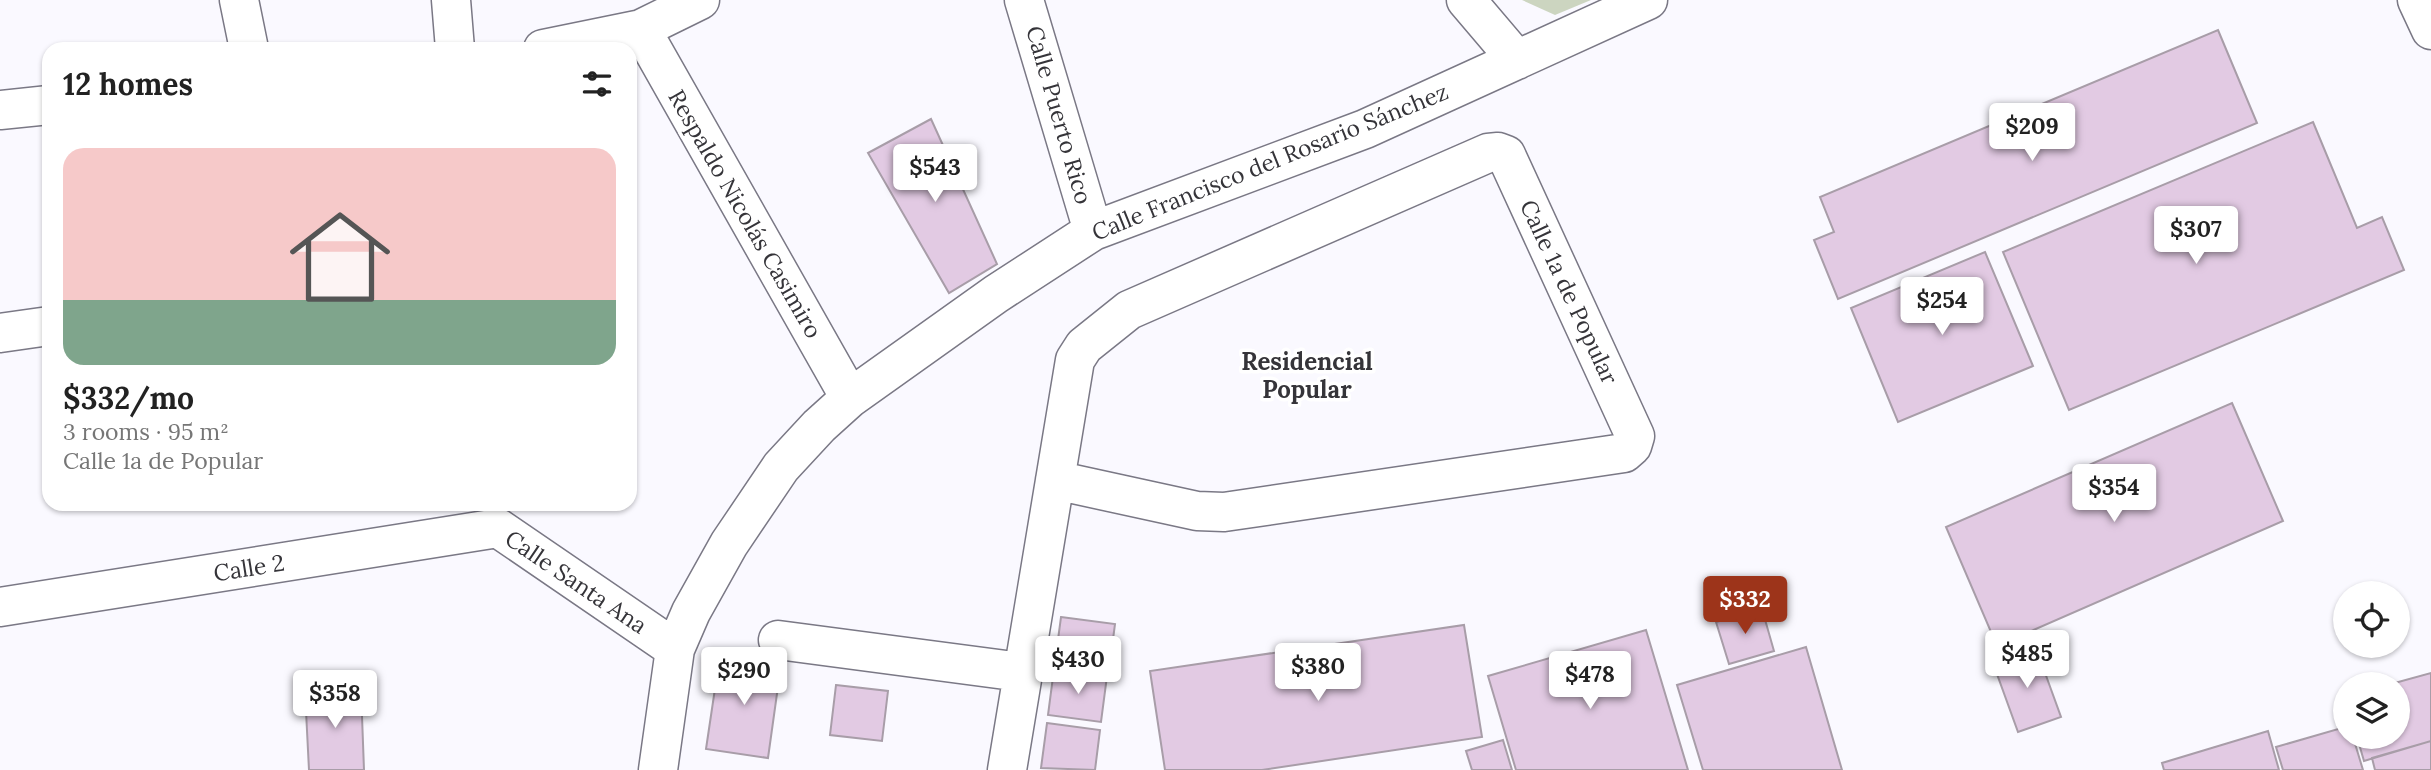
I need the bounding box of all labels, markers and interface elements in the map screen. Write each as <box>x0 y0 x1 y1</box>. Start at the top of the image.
street label: Calle Puerto Rico <box>1020 22 1099 207</box>
text: 12 homes <box>63 65 193 103</box>
icon: filters <box>578 65 616 103</box>
street label: Calle Francisco del Rosario Sánchez <box>1087 77 1452 246</box>
street label: Respaldo Nicolás Casimiro <box>662 84 829 343</box>
pin: $209 <box>1991 104 2073 163</box>
text: $209 <box>2005 111 2059 140</box>
pin: $543 <box>894 144 976 204</box>
text: $543 <box>909 152 961 181</box>
icon: home <box>277 194 403 320</box>
street label: Calle 1a de Popular <box>1514 195 1625 389</box>
pin: $307 <box>2155 206 2237 266</box>
text: $307 <box>2170 214 2222 243</box>
pin: $254 <box>1901 278 1983 337</box>
text: $254 <box>1916 285 1968 314</box>
district label: Residencial Popular <box>1241 346 1373 405</box>
text: $332/mo <box>63 379 194 417</box>
text: 3 rooms · 95 m² <box>63 417 229 446</box>
text: Calle 1a de Popular <box>63 446 263 475</box>
pin: $354 <box>2073 464 2155 524</box>
text: $354 <box>2088 472 2140 501</box>
street label: Calle Santa Ana <box>500 524 653 640</box>
street label: Calle 2 <box>211 548 286 587</box>
pin: $332 <box>1704 576 1786 636</box>
map controls <box>2333 581 2410 749</box>
button: locate <box>2333 581 2410 658</box>
text: $332 <box>1719 584 1771 613</box>
pin: $485 <box>1986 630 2068 690</box>
pin: $430 <box>1037 636 1119 696</box>
text: $485 <box>2001 638 2053 667</box>
text: $430 <box>1051 644 1105 673</box>
pin: $380 <box>1277 644 1359 703</box>
pin: $290 <box>703 648 785 707</box>
text: $380 <box>1291 651 1345 680</box>
pin: $478 <box>1549 652 1631 711</box>
text: $290 <box>717 655 771 684</box>
text: $478 <box>1565 659 1615 688</box>
pin: $358 <box>294 670 376 730</box>
button: layers <box>2333 672 2410 749</box>
text: $358 <box>309 678 361 707</box>

